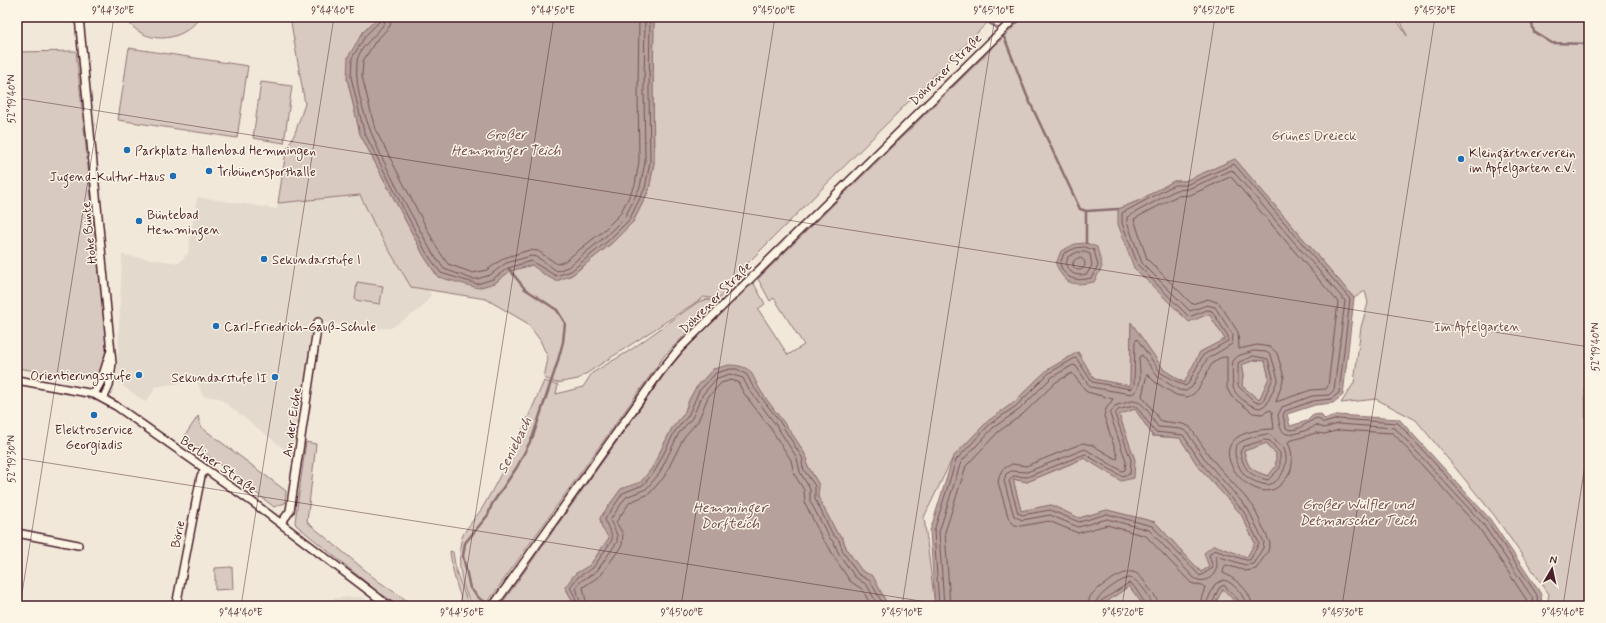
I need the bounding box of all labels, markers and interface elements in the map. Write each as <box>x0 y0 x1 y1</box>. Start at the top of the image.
text: 9°44'30"E <box>92 4 134 18</box>
text: 9°44'40"E <box>311 4 355 18</box>
text: 9°44'50"E <box>531 4 575 18</box>
text: 9°45'00"E <box>753 4 795 18</box>
text: 9°45'10"E <box>973 4 1015 18</box>
text: 9°45'20"E <box>1193 4 1235 18</box>
text: 9°45'30"E <box>1414 4 1456 18</box>
street label: Döhrener Straße <box>906 30 986 110</box>
text: 52°19'40"N <box>5 74 19 124</box>
water label: Großer Hemminger Teich <box>451 126 561 162</box>
park label: Grünes Dreieck <box>1271 128 1357 145</box>
place label: Parkplatz Hallenbad Hemmingen <box>135 143 316 161</box>
marker: Parkplatz Hallenbad Hemmingen <box>122 145 132 155</box>
place label: Kleingärtnerverein im Apfelgarten e.V. <box>1469 145 1576 178</box>
marker: Kleingärtnerverein im Apfelgarten e.V. <box>1456 154 1466 164</box>
place label: Tribünensporthalle <box>217 164 316 181</box>
marker: Tribünensporthalle <box>204 166 214 176</box>
place label: Jugend-Kultur-Haus <box>50 169 165 188</box>
marker: Jugend-Kultur-Haus <box>168 171 178 181</box>
street label: Hohe Bünte <box>78 201 101 265</box>
place label: Büntebad Hemmingen <box>147 207 220 241</box>
marker: Büntebad Hemmingen <box>134 216 144 226</box>
place label: Sekundarstufe I <box>272 252 361 269</box>
marker: Sekundarstufe I <box>259 254 269 264</box>
street label: Döhrener Straße <box>676 258 756 338</box>
place label: Carl-Friedrich-Gauß-Schule <box>224 319 376 336</box>
park label: Im Apfelgarten <box>1434 319 1520 337</box>
marker: Carl-Friedrich-Gauß-Schule <box>211 321 221 331</box>
text: 52°19'40"N <box>1589 322 1603 372</box>
place label: Orientierungsstufe <box>30 368 131 386</box>
marker: Orientierungsstufe <box>134 370 144 380</box>
place label: Sekundarstufe II <box>171 370 267 387</box>
marker: Sekundarstufe II <box>270 372 280 382</box>
street label: An der Eiche <box>279 386 306 458</box>
marker: Elektroservice Georgiadis <box>89 410 99 420</box>
water label: Seniebach <box>493 414 536 477</box>
place label: Elektroservice Georgiadis <box>55 422 133 455</box>
street label: Berliner Straße <box>176 432 260 498</box>
text: 52°19'30"N <box>5 435 19 483</box>
water label: Großer Wülfler und Detmarscher Teich <box>1299 496 1417 530</box>
water label: Hemminger Dorfteich <box>693 499 769 533</box>
street label: Börie <box>167 519 189 549</box>
north arrow <box>1532 549 1572 589</box>
text: N <box>1549 553 1558 568</box>
text: 9°44'40"E <box>219 606 263 620</box>
text: 9°44'50"E <box>440 606 484 620</box>
text: 9°45'00"E <box>661 606 703 620</box>
text: 9°45'10"E <box>881 606 923 620</box>
text: 9°45'20"E <box>1102 606 1144 620</box>
text: 9°45'30"E <box>1322 606 1364 620</box>
text: 9°45'40"E <box>1542 606 1584 620</box>

